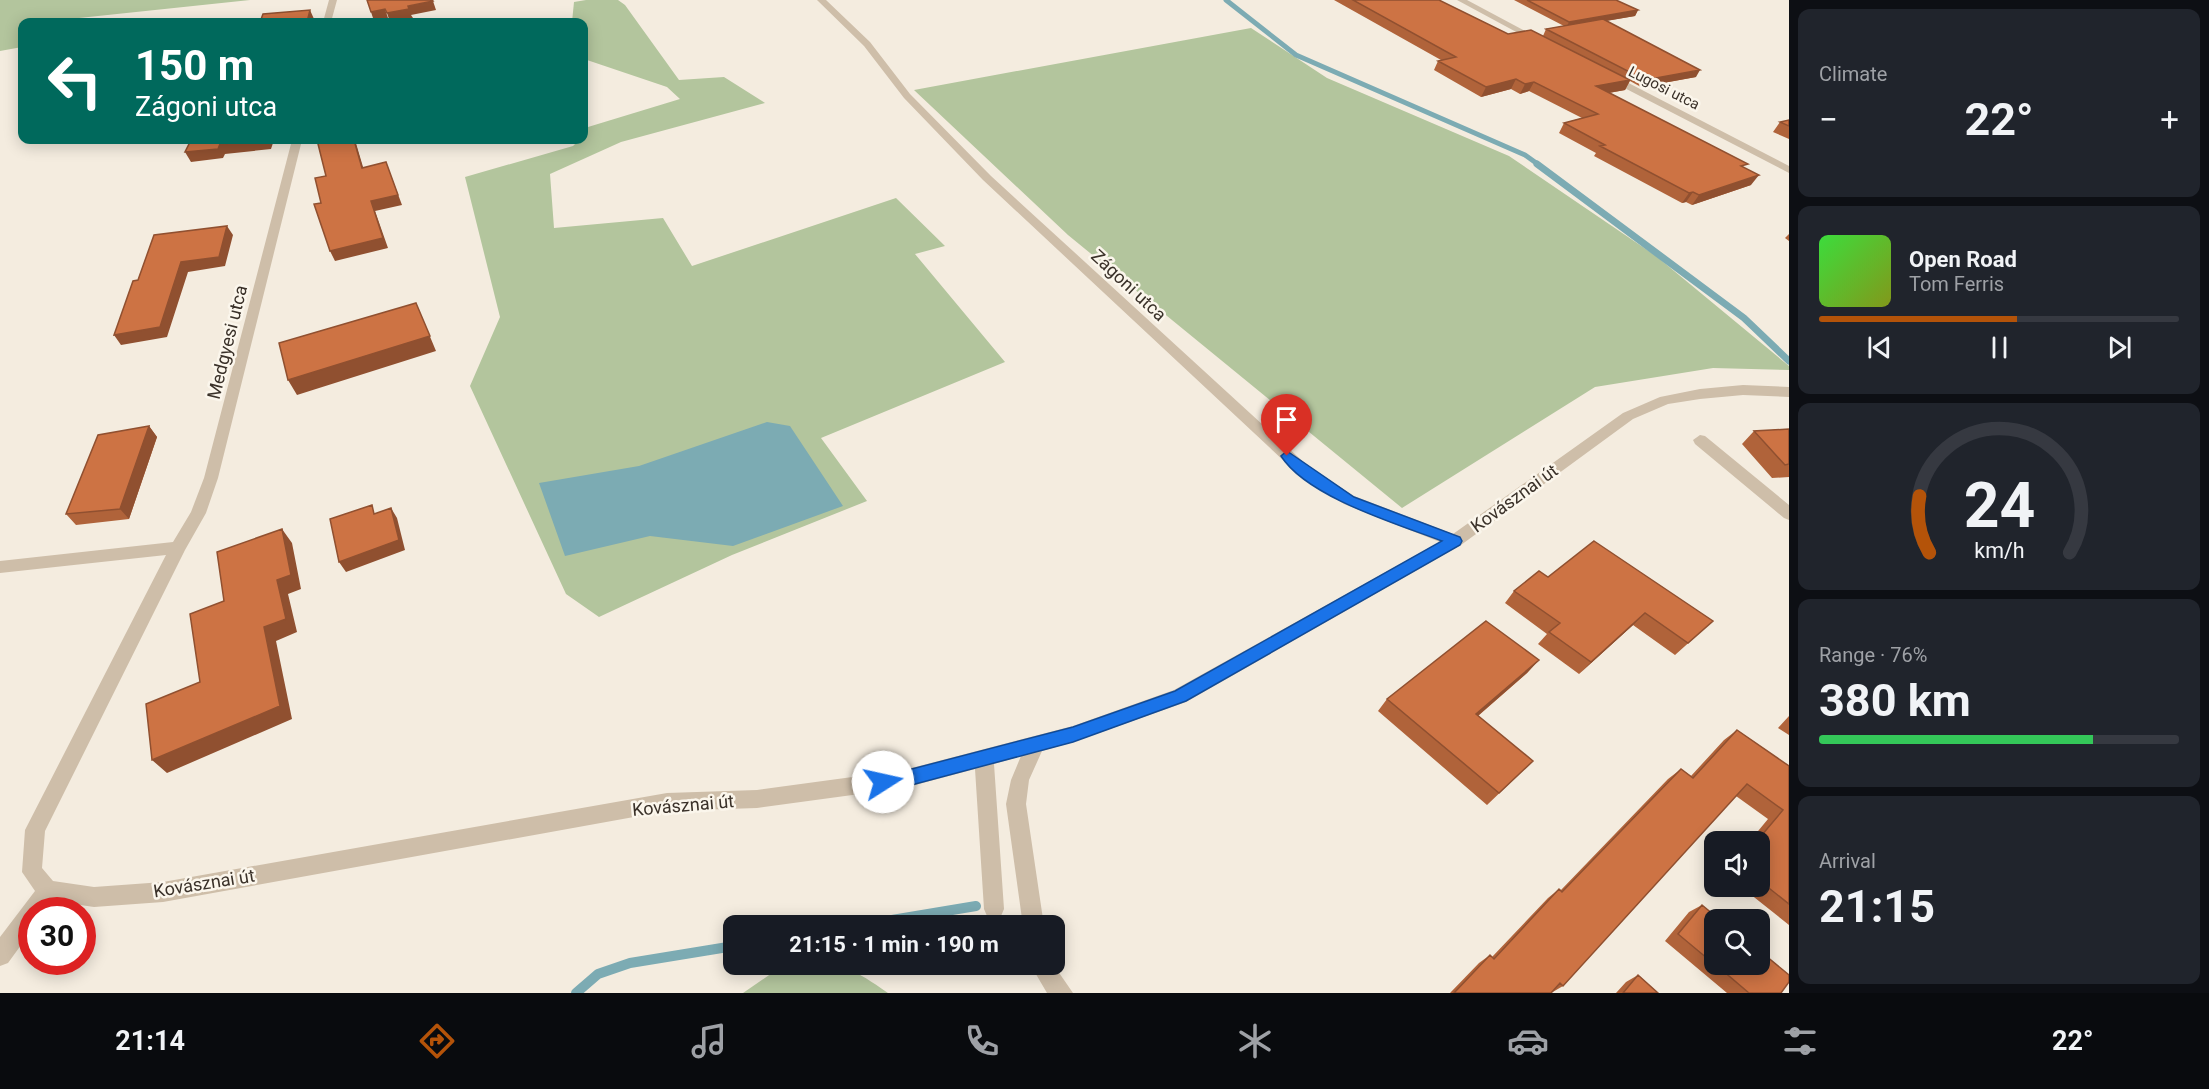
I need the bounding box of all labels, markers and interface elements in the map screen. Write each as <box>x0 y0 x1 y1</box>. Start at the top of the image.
text: 150 m <box>135 41 254 90</box>
icon: left <box>36 42 114 120</box>
street label: Lugosi utca <box>1625 62 1703 114</box>
text: Climate <box>1819 62 1887 86</box>
text: Zágoni utca <box>135 91 277 123</box>
text: 22° <box>1964 93 2034 146</box>
text: − <box>1819 100 1838 139</box>
text: + <box>2160 100 2179 139</box>
street label: Zágoni utca <box>1087 245 1171 325</box>
text: Open Road <box>1909 247 2017 272</box>
text: Tom Ferris <box>1909 272 2004 296</box>
street label: Medgyesi utca <box>203 283 251 401</box>
icon: previous <box>1863 331 1896 364</box>
icon: pause <box>1983 331 2016 364</box>
icon: next <box>2103 331 2136 364</box>
pin <box>1261 394 1312 456</box>
icon: arrive <box>1270 403 1303 436</box>
street label: Kovásznai út <box>1466 459 1562 537</box>
text: 24 <box>1963 470 2035 543</box>
text: km/h <box>1974 539 2024 564</box>
text: Range · 76% <box>1819 643 1927 667</box>
text: 380 km <box>1819 674 1971 727</box>
position arrow <box>851 750 915 814</box>
street label: Kovásznai út <box>631 790 735 820</box>
map controls <box>1704 831 1770 975</box>
button: sound <box>1704 831 1770 897</box>
text: Arrival <box>1819 849 1876 873</box>
street label: Kovásznai út <box>152 865 256 901</box>
text: 21:15 <box>1819 880 1935 933</box>
speed limit sign: 30 <box>18 897 96 975</box>
button: search <box>1704 909 1770 975</box>
text: 21:15 · 1 min · 190 m <box>789 932 999 957</box>
icon: directions <box>416 1020 458 1062</box>
icon: music <box>688 1020 730 1062</box>
icon: phone <box>961 1020 1003 1062</box>
icon: climate <box>1234 1020 1276 1062</box>
icon: car <box>1507 1020 1549 1062</box>
icon: filters <box>1779 1020 1821 1062</box>
text: 21:14 <box>115 1025 185 1057</box>
text: 22° <box>2052 1025 2094 1057</box>

